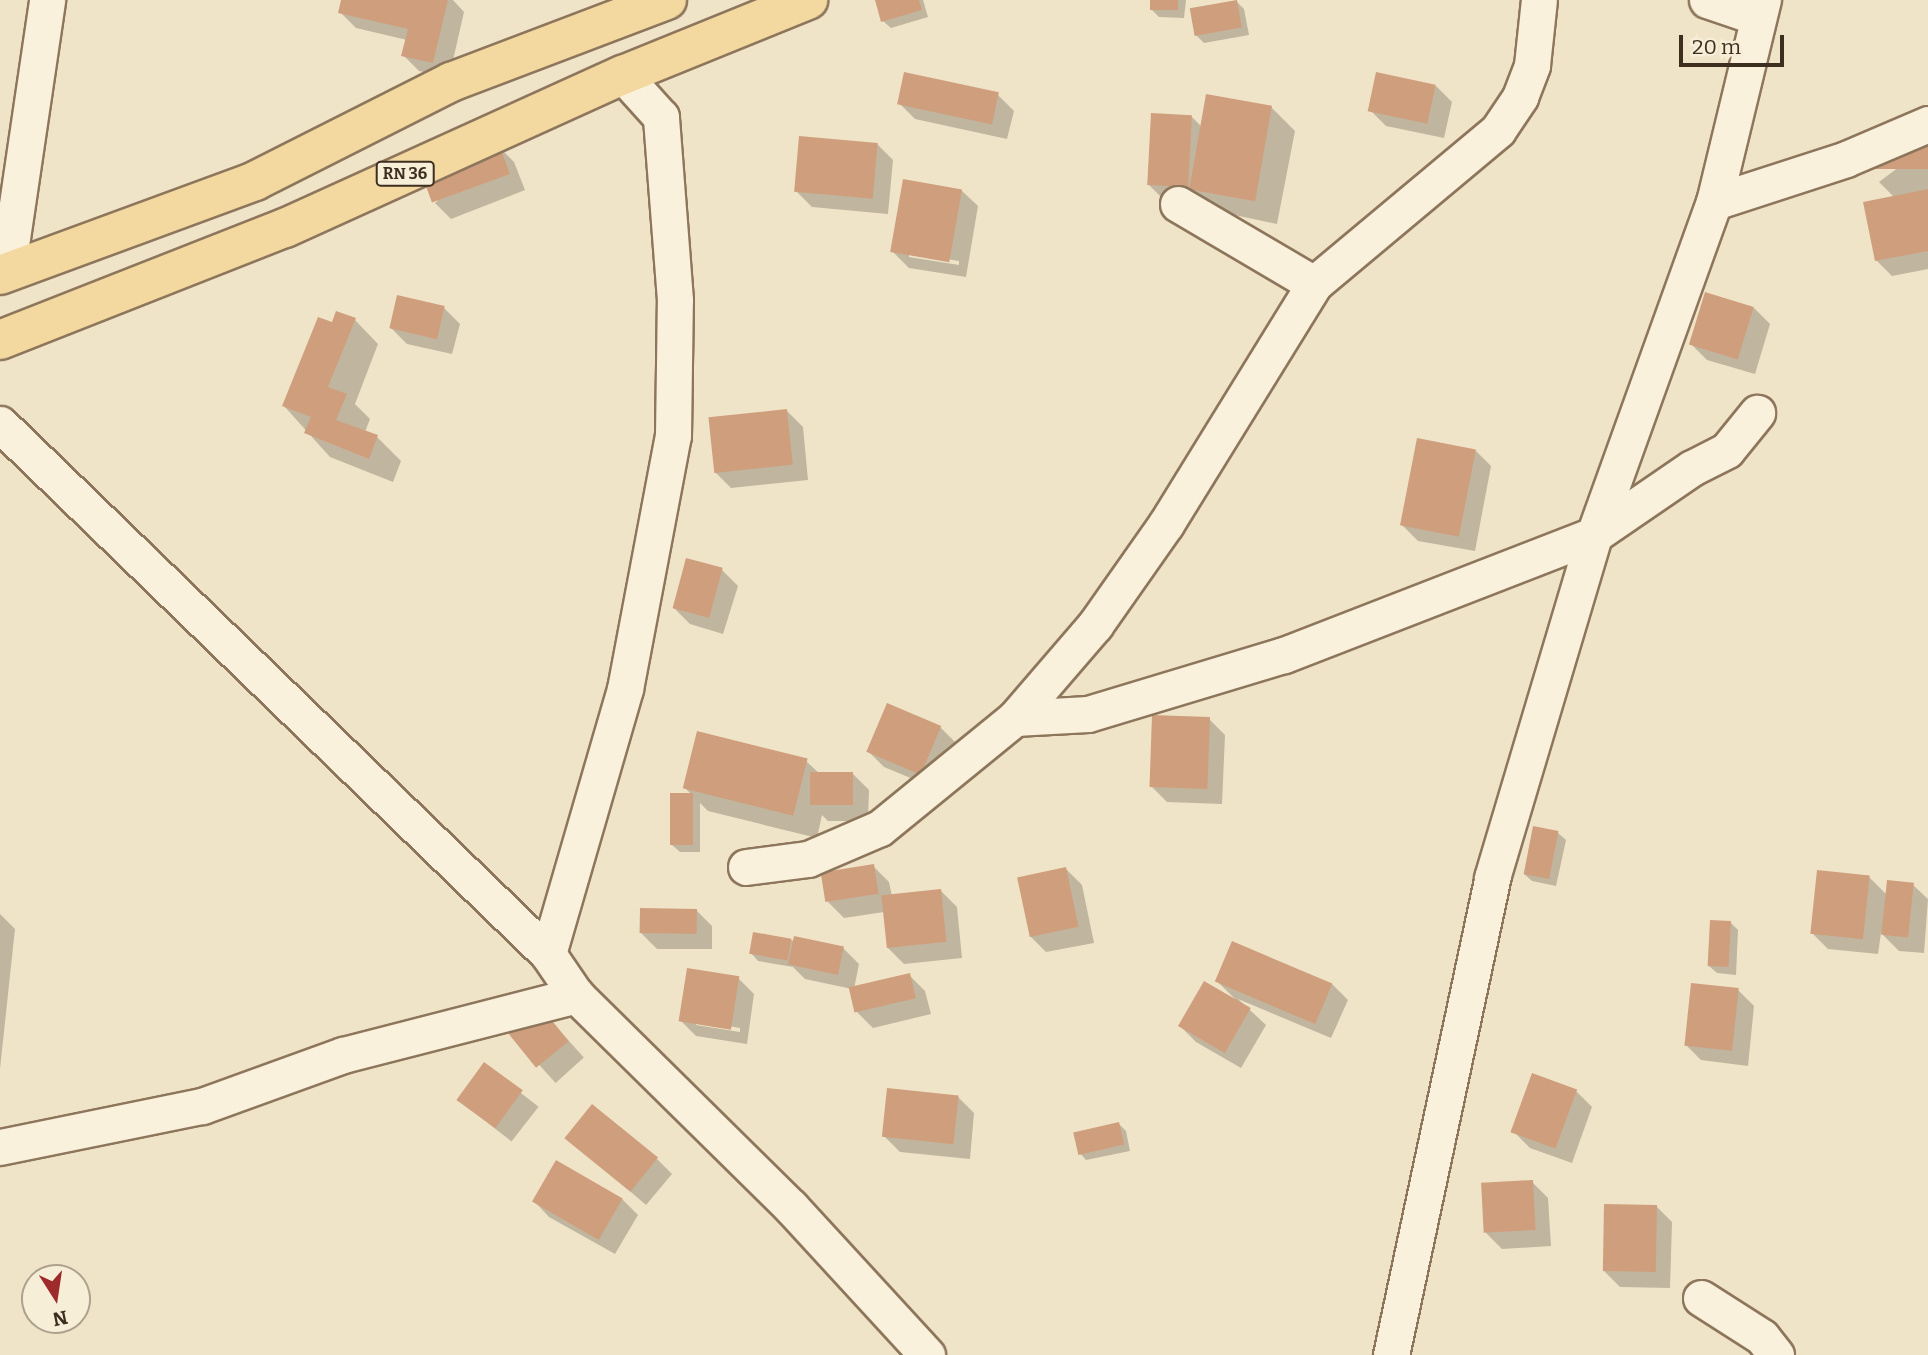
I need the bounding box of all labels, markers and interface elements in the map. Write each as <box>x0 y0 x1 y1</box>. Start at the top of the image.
scale bar <box>1683 21 1788 65</box>
text: 20 m <box>1692 34 1741 60</box>
road number: RN 36 <box>375 162 435 186</box>
north arrow <box>21 1264 91 1334</box>
text: N <box>50 1305 70 1331</box>

